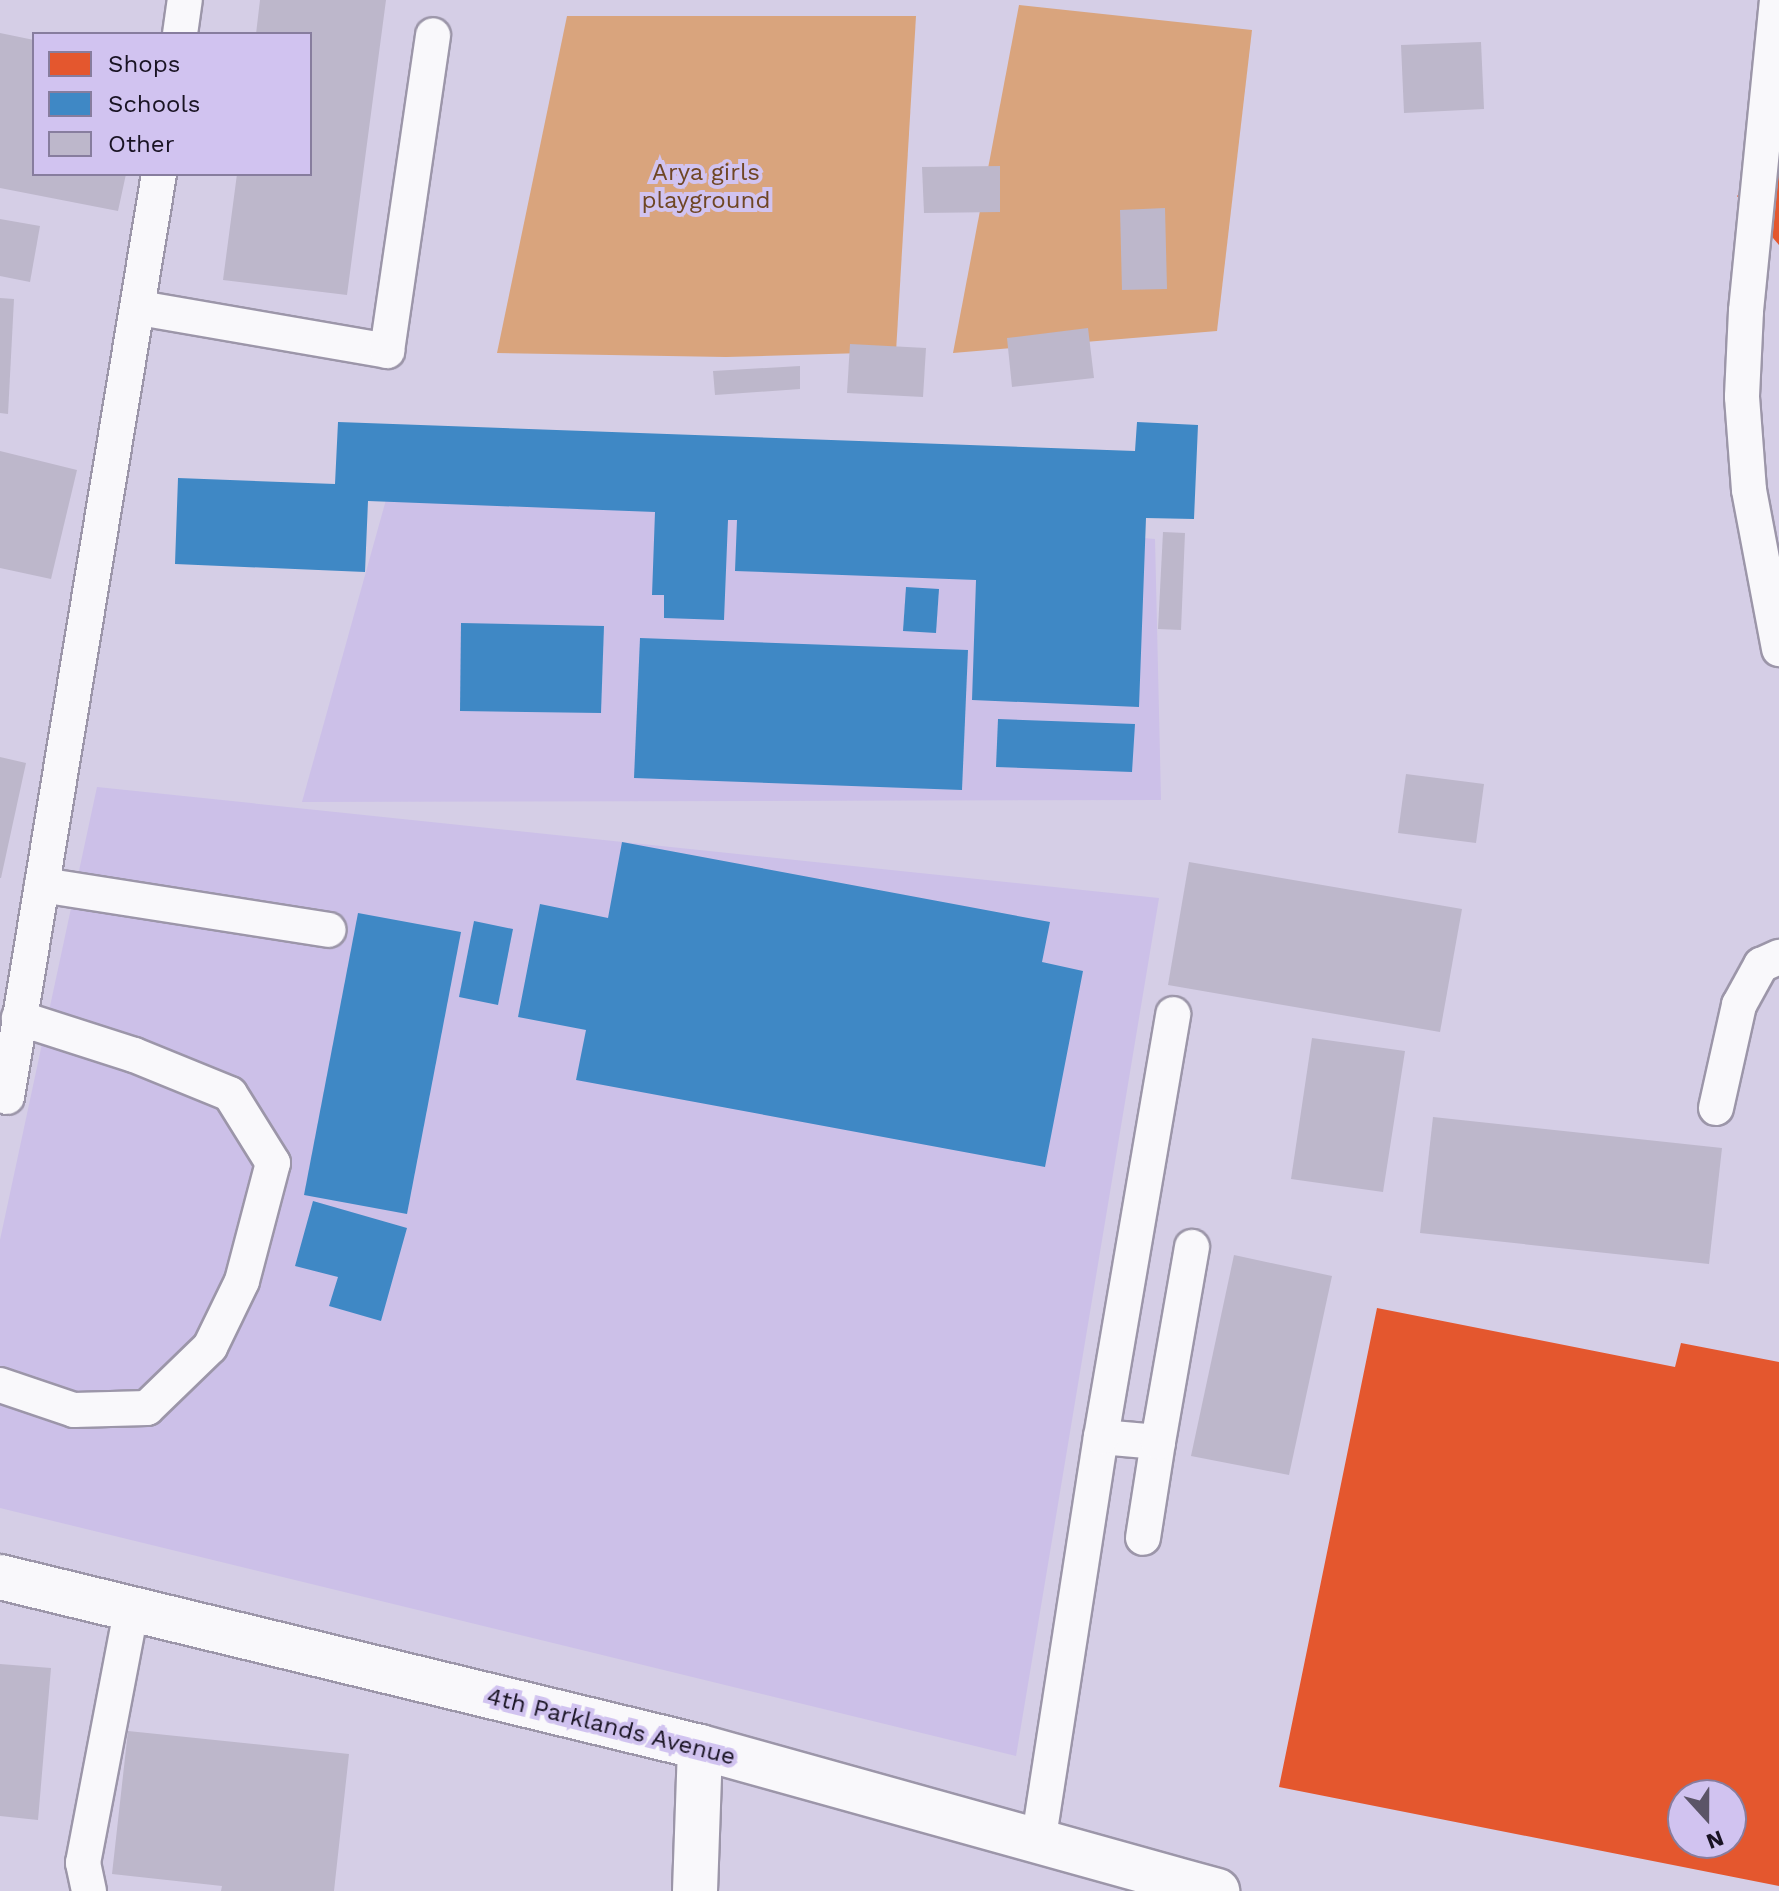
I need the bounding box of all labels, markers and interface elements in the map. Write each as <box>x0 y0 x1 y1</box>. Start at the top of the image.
legend <box>32 32 312 176</box>
text: Shops <box>108 50 180 78</box>
text: Schools <box>108 90 200 118</box>
text: Other <box>108 130 175 158</box>
park label: Arya girls playground <box>642 159 770 215</box>
street label: 4th Parklands Avenue <box>483 1682 739 1772</box>
north arrow <box>1667 1779 1747 1859</box>
text: N <box>1703 1825 1727 1855</box>

